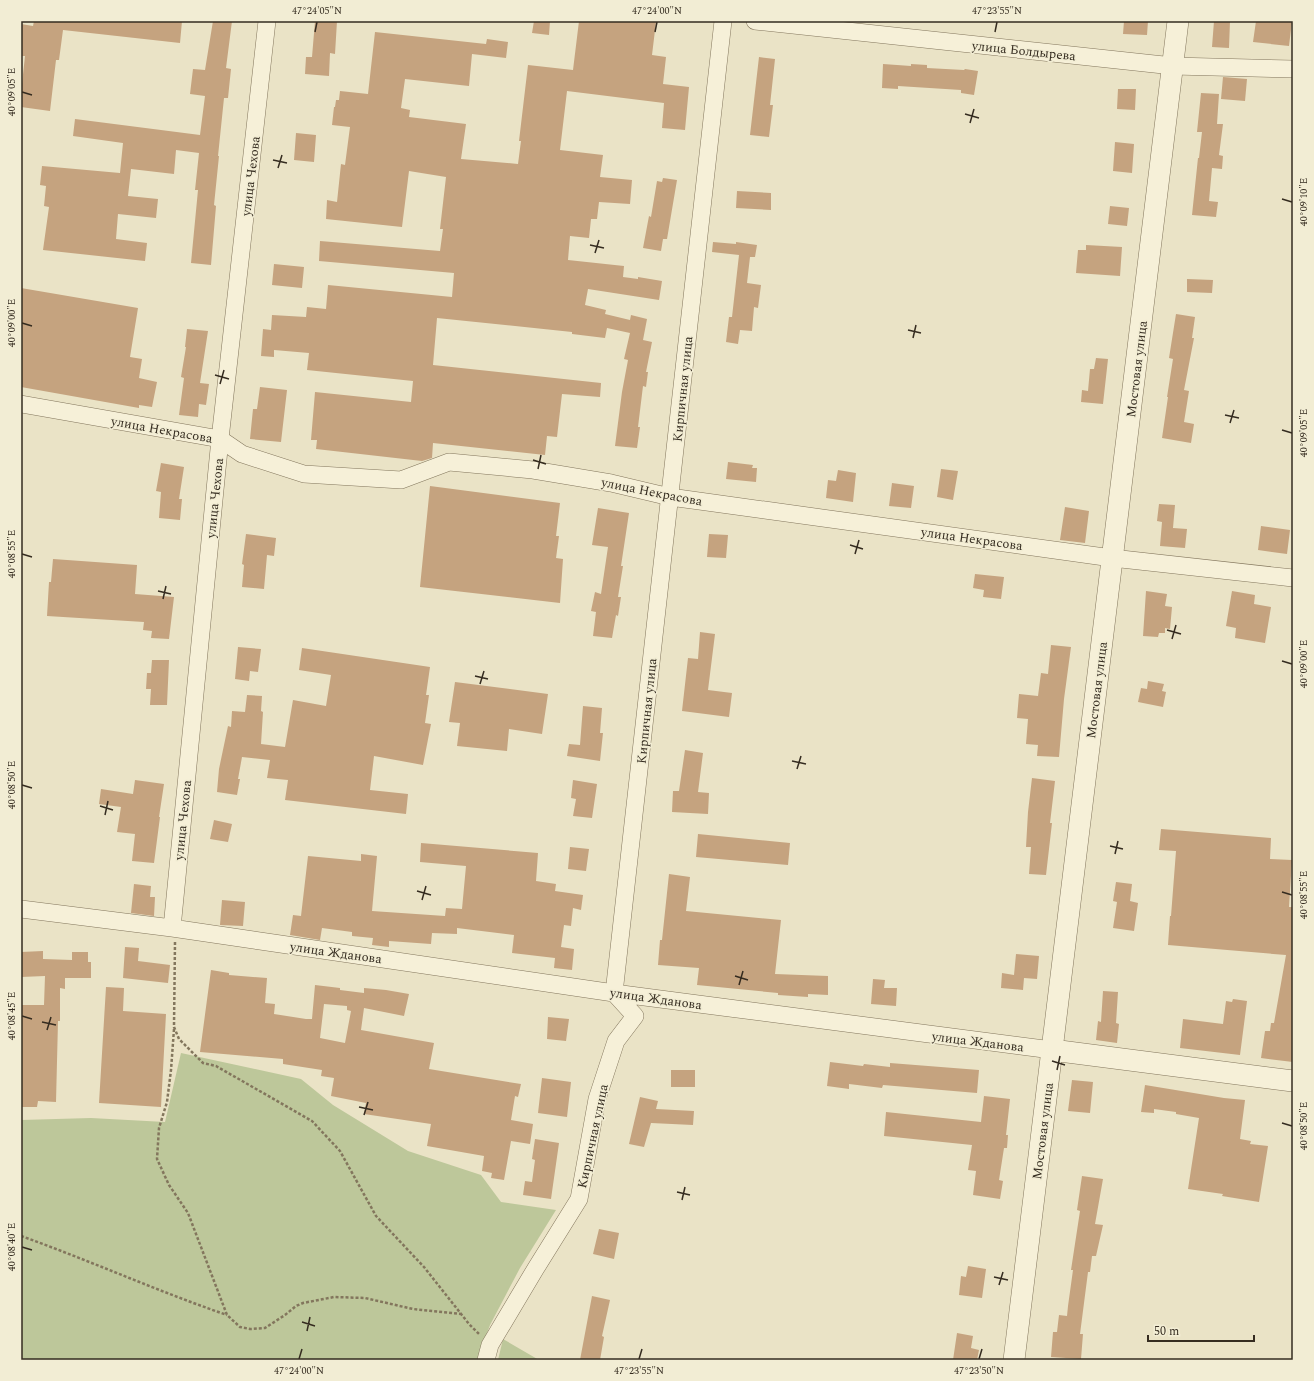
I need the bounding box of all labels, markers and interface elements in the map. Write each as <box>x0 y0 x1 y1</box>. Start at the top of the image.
text: 47°24'05"N <box>292 3 342 19</box>
text: 47°24'00"N <box>632 3 682 19</box>
text: 47°23'55"N <box>972 3 1022 19</box>
street label: улица Болдырева <box>970 35 1078 66</box>
text: 40°09'05"E <box>4 68 20 116</box>
street label: улица Чехова <box>236 134 266 218</box>
text: 40°09'10"E <box>1296 178 1312 226</box>
text: 40°09'00"E <box>4 299 20 347</box>
street label: Мостовая улица <box>1121 319 1153 419</box>
street label: Кирпичная улица <box>667 335 699 443</box>
text: 40°09'05"E <box>1296 409 1312 457</box>
street label: улица Некрасова <box>109 411 215 449</box>
street label: улица Чехова <box>201 456 229 540</box>
street label: улица Некрасова <box>599 472 705 512</box>
street label: улица Некрасова <box>919 522 1025 556</box>
text: 40°08'55"E <box>4 530 20 578</box>
street label: Мостовая улица <box>1081 640 1113 740</box>
text: 40°09'00"E <box>1296 640 1312 688</box>
street label: Кирпичная улица <box>631 657 663 765</box>
text: 40°08'50"E <box>4 761 20 809</box>
street label: улица Чехова <box>169 778 197 862</box>
text: 40°08'55"E <box>1296 871 1312 919</box>
street label: улица Жданова <box>288 936 384 969</box>
street label: улица Жданова <box>608 982 704 1015</box>
text: 40°08'45"E <box>4 992 20 1040</box>
street label: улица Жданова <box>930 1026 1026 1058</box>
street label: Мостовая улица <box>1027 1081 1059 1181</box>
street label: Кирпичная улица <box>572 1082 614 1190</box>
text: 40°08'50"E <box>1296 1102 1312 1150</box>
text: 40°08'40"E <box>4 1223 20 1271</box>
scale bar <box>1148 1317 1254 1343</box>
text: 50 m <box>1154 1322 1179 1341</box>
text: 47°24'00"N <box>274 1363 324 1379</box>
text: 47°23'55"N <box>614 1363 664 1379</box>
text: 47°23'50"N <box>954 1363 1004 1379</box>

